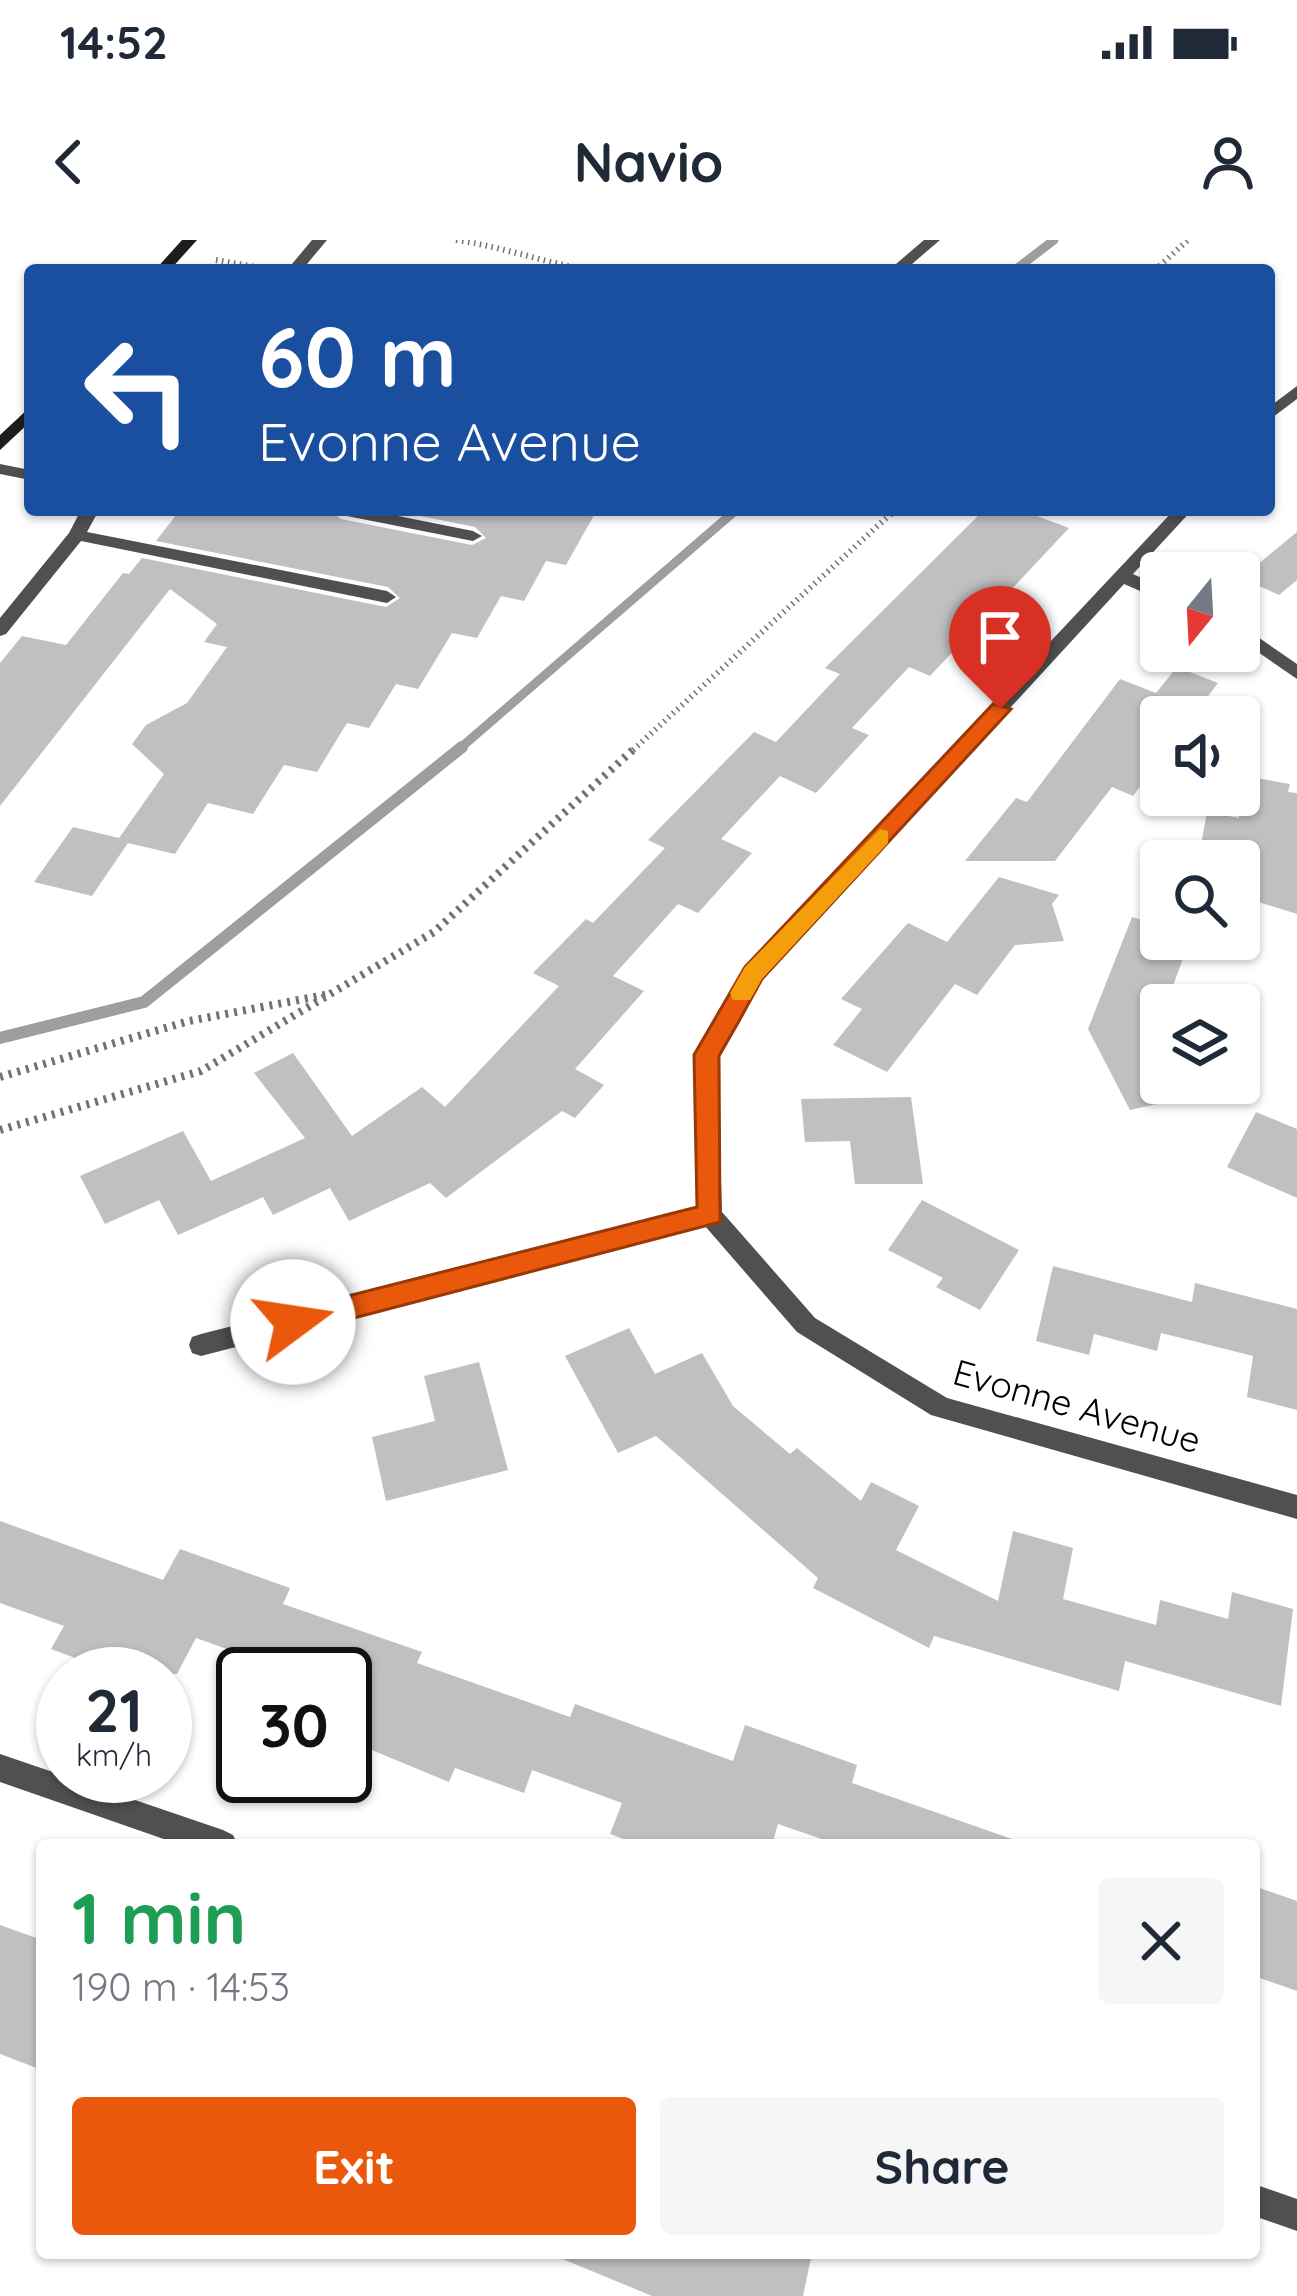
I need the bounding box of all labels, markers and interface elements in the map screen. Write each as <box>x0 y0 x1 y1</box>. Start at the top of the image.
text: 14:52 <box>60 14 168 70</box>
text: Navio <box>574 128 723 196</box>
icon: back <box>36 129 102 195</box>
icon: person <box>1195 129 1261 195</box>
text: 60 m <box>258 303 457 408</box>
icon: left <box>60 312 216 468</box>
text: Evonne Avenue <box>258 407 641 475</box>
north arrow <box>1140 552 1260 672</box>
map controls <box>1140 552 1260 1104</box>
pin <box>949 586 1051 709</box>
icon: arrive <box>967 604 1033 670</box>
button: sound <box>1140 696 1260 816</box>
button: search <box>1140 840 1260 960</box>
button: layers <box>1140 984 1260 1104</box>
position arrow <box>230 1259 356 1385</box>
street label: Evonne Avenue <box>948 1349 1206 1462</box>
speed limit sign: 30 <box>216 1647 372 1803</box>
text: 21 <box>85 1672 143 1747</box>
text: km/h <box>76 1736 152 1774</box>
text: 1 min <box>72 1872 246 1962</box>
button: close <box>1098 1878 1224 2004</box>
text: 190 m · 14:53 <box>72 1962 290 2011</box>
button: Exit <box>72 2097 636 2235</box>
button: Share <box>660 2097 1224 2235</box>

